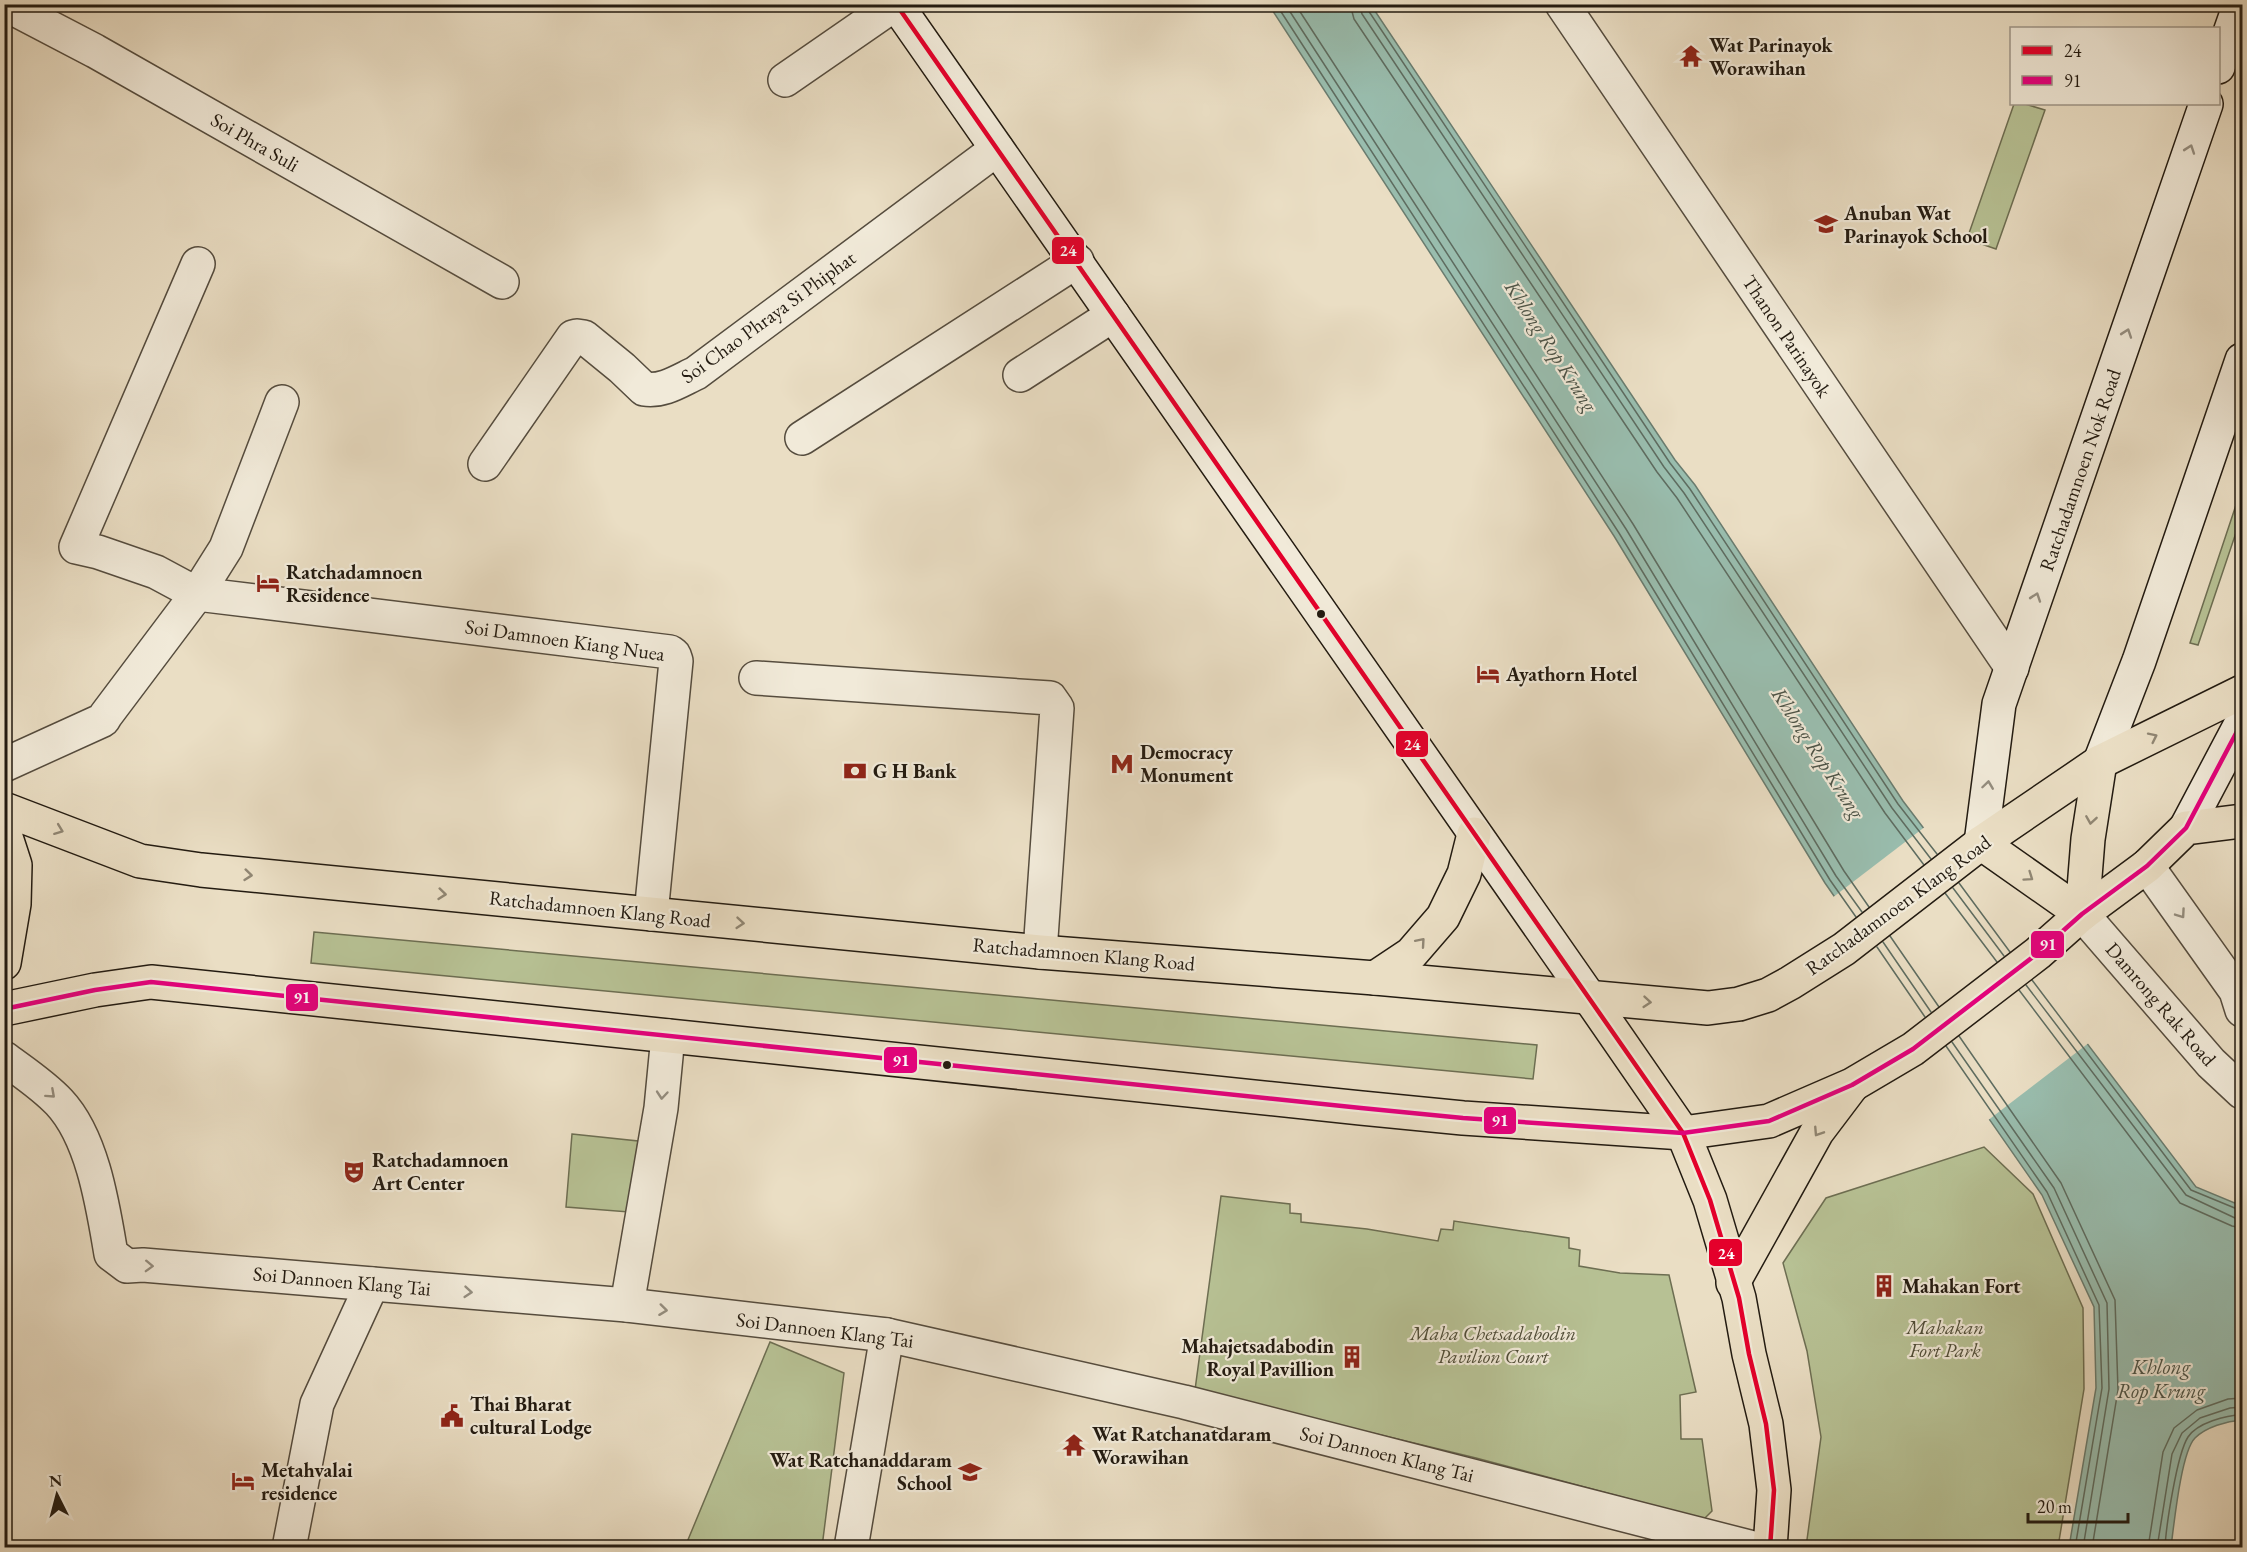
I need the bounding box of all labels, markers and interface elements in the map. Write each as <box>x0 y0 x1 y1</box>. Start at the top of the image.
legend <box>2010 27 2220 105</box>
place label: Wat Parinayok Worawihan <box>1709 32 1833 81</box>
text: 24 <box>2064 39 2082 62</box>
temple icon: Wat Parinayok Worawihan <box>1678 43 1704 69</box>
text: 91 <box>2064 69 2081 92</box>
street label: Soi Phra Suli <box>206 106 304 178</box>
one-way arrow <box>2183 144 2196 155</box>
place label: Anuban Wat Parinayok School <box>1843 200 1988 249</box>
school or university icon: Anuban Wat Parinayok School <box>1813 211 1839 237</box>
line badge: 24 <box>1051 236 1085 265</box>
text: 24 <box>1060 240 1077 261</box>
street label: Soi Chao Phraya Si Phiphat <box>675 244 861 389</box>
street label: Thanon Parinayok <box>1737 270 1838 403</box>
water label: Khlong Rop Krung <box>1498 274 1605 418</box>
one-way arrow <box>2119 328 2132 339</box>
street label: Ratchadamnoen Nok Road <box>2033 365 2127 575</box>
place label: Ratchadamnoen Residence <box>286 559 422 608</box>
hotel icon: Ratchadamnoen Residence <box>255 570 281 596</box>
one-way arrow <box>2029 592 2041 603</box>
unlabelled marker <box>1315 608 1327 620</box>
street label: Soi Damnoen Kiang Nuea <box>463 613 667 667</box>
hotel icon: Ayathorn Hotel <box>1475 661 1501 687</box>
place label: Ayathorn Hotel <box>1505 661 1638 687</box>
water label: Khlong Rop Krung <box>1765 681 1872 825</box>
line badge: 24 <box>1395 730 1429 758</box>
one-way arrow <box>2147 733 2157 744</box>
text: 24 <box>1404 734 1421 755</box>
place label: Democracy Monument <box>1140 739 1234 788</box>
metro station icon: Democracy Monument <box>1109 751 1135 777</box>
bank icon: G H Bank <box>842 758 868 784</box>
place label: G H Bank <box>873 758 957 784</box>
one-way arrow <box>1982 781 1994 790</box>
one-way arrow <box>2085 816 2097 825</box>
one-way arrow <box>53 823 64 835</box>
street label: Ratchadamnoen Klang Road <box>1800 828 1997 981</box>
one-way arrow <box>243 868 252 881</box>
one-way arrow <box>2022 870 2033 881</box>
street label: Ratchadamnoen Klang Road <box>488 884 713 934</box>
one-way arrow <box>437 887 446 900</box>
one-way arrow <box>2174 907 2185 918</box>
one-way arrow <box>736 916 745 929</box>
line badge: 91 <box>2030 930 2065 959</box>
street label: Ratchadamnoen Klang Road <box>972 931 1197 977</box>
text: 91 <box>2040 934 2056 955</box>
street label: Damrong Rak Road <box>2100 937 2223 1072</box>
one-way arrow <box>1414 938 1425 949</box>
line badge: 91 <box>285 983 319 1012</box>
text: 91 <box>294 987 310 1008</box>
one-way arrow <box>1643 996 1652 1009</box>
line badge: 91 <box>883 1046 918 1074</box>
text: 91 <box>893 1050 909 1071</box>
unlabelled marker <box>941 1059 953 1071</box>
one-way arrow <box>44 1087 54 1098</box>
one-way arrow <box>656 1090 669 1099</box>
line badge: 91 <box>1483 1106 1517 1135</box>
text: 91 <box>1492 1110 1508 1131</box>
one-way arrow <box>1814 1126 1825 1137</box>
place label: Ratchadamnoen Art Center <box>371 1147 508 1196</box>
theatre icon: Ratchadamnoen Art Center <box>341 1159 367 1185</box>
line badge: 24 <box>1708 1238 1743 1267</box>
text: 24 <box>1718 1243 1735 1264</box>
one-way arrow <box>144 1259 153 1272</box>
street label: Soi Dannoen Klang Tai <box>252 1260 432 1302</box>
building icon: Mahakan Fort <box>1871 1273 1897 1299</box>
place label: Mahakan Fort <box>1902 1273 2021 1299</box>
one-way arrow <box>464 1285 473 1298</box>
one-way arrow <box>658 1303 667 1316</box>
street label: Soi Dannoen Klang Tai <box>735 1306 915 1354</box>
park label: Mahakan Fort Park <box>1905 1314 1984 1363</box>
park label: Maha Chetsadabodin Pavilion Court <box>1409 1320 1576 1369</box>
place label: Mahajetsadabodin Royal Pavillion <box>1181 1333 1334 1382</box>
building icon: Mahajetsadabodin Royal Pavillion <box>1339 1344 1365 1370</box>
water label: Khlong Rop Krung <box>2117 1353 2207 1404</box>
place label: Thai Bharat cultural Lodge <box>470 1391 592 1440</box>
public building icon: Thai Bharat cultural Lodge <box>439 1403 465 1429</box>
street label: Soi Dannoen Klang Tai <box>1297 1420 1477 1488</box>
place label: Wat Ratchanatdaram Worawihan <box>1092 1421 1271 1470</box>
temple icon: Wat Ratchanatdaram Worawihan <box>1061 1432 1087 1458</box>
place label: Wat Ratchanaddaram School <box>769 1447 952 1496</box>
place label: Metahvalai residence <box>261 1457 353 1506</box>
school or university icon: Wat Ratchanaddaram School <box>957 1459 983 1485</box>
north arrow <box>27 1465 87 1525</box>
hotel icon: Metahvalai residence <box>230 1468 256 1494</box>
text: N <box>48 1469 63 1492</box>
scale bar <box>2028 1486 2128 1524</box>
text: 20 m <box>2037 1495 2072 1518</box>

